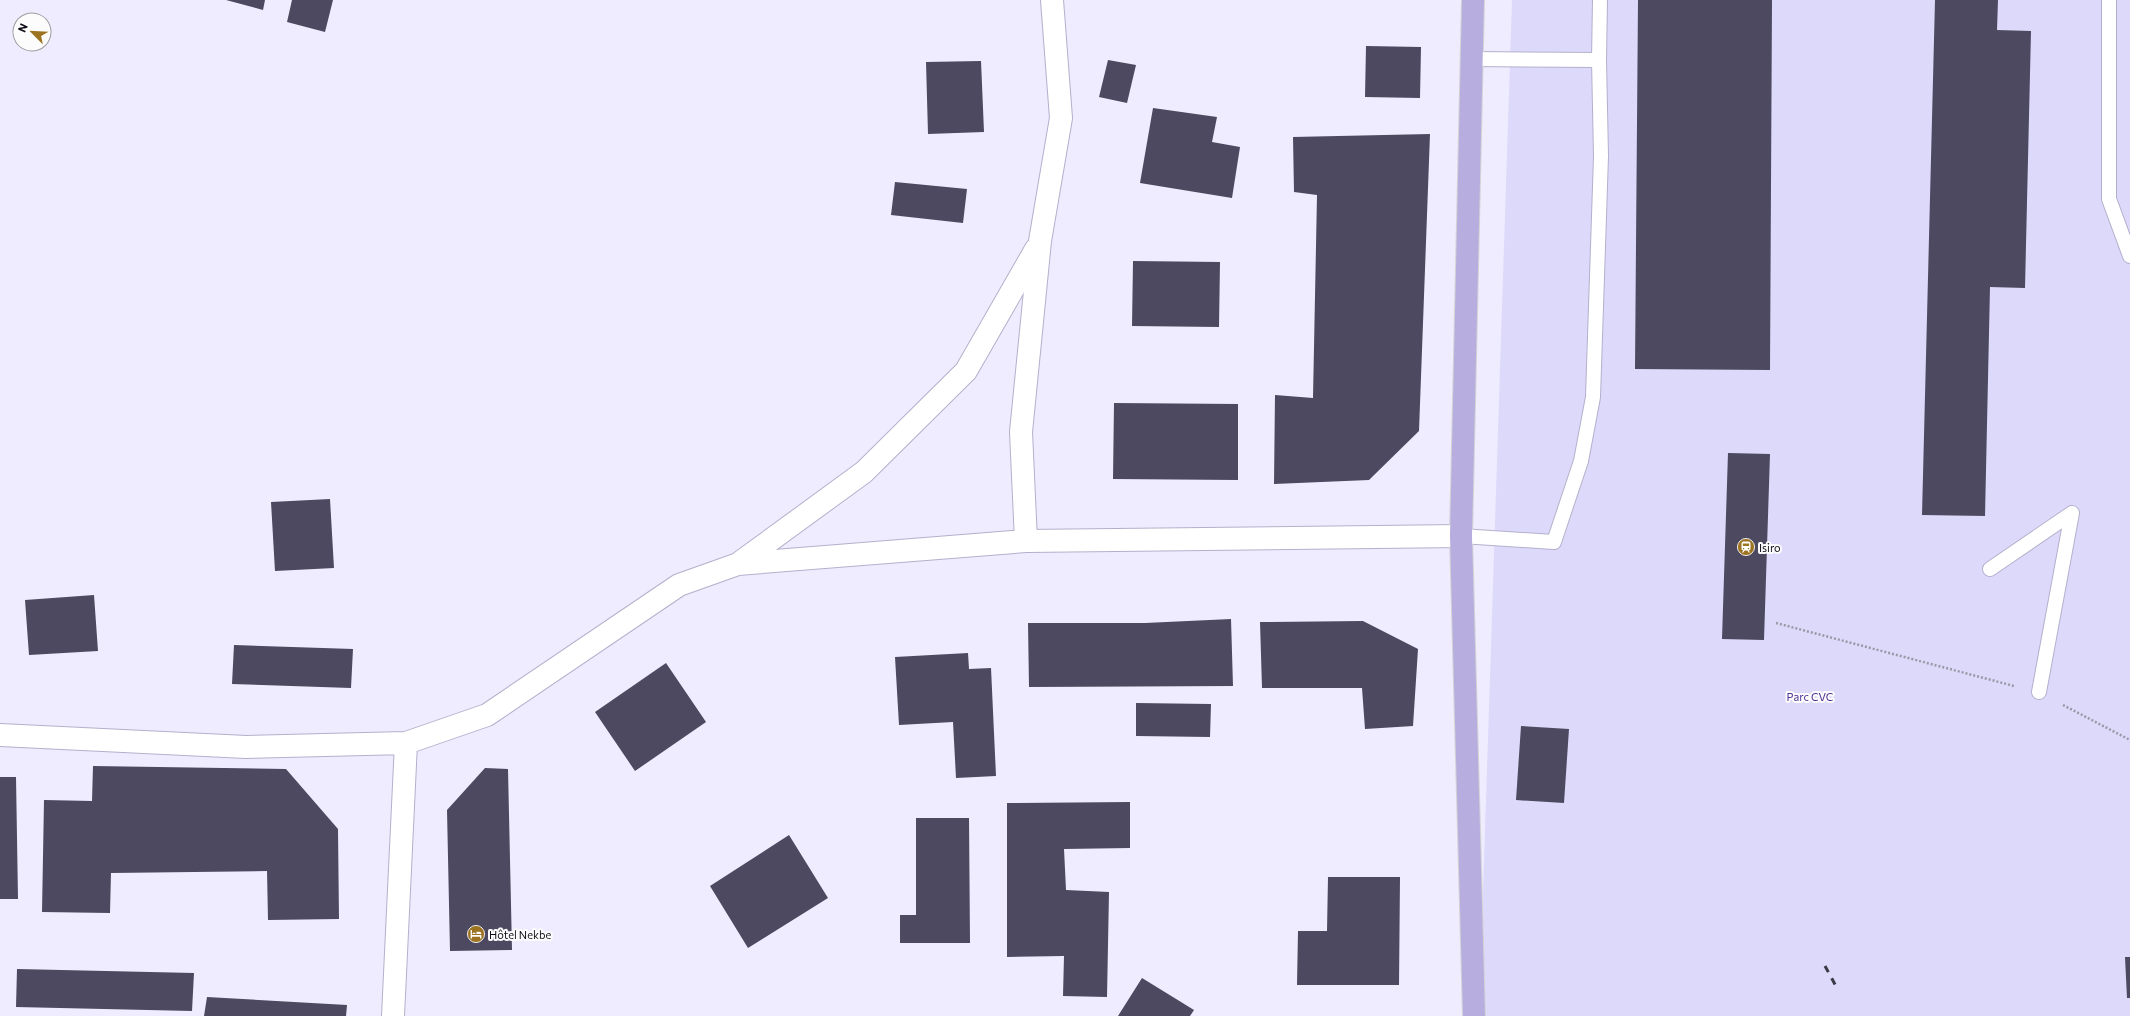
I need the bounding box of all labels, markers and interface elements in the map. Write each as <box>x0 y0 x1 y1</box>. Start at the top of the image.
north arrow <box>12 12 52 52</box>
text: N <box>15 21 30 34</box>
station icon: Isiro <box>1736 537 1756 557</box>
place label: Isiro <box>1759 541 1781 554</box>
park label: Parc CVC <box>1787 690 1833 703</box>
hotel icon: Hôtel Nekbe <box>466 924 486 944</box>
place label: Hôtel Nekbe <box>489 928 551 941</box>

